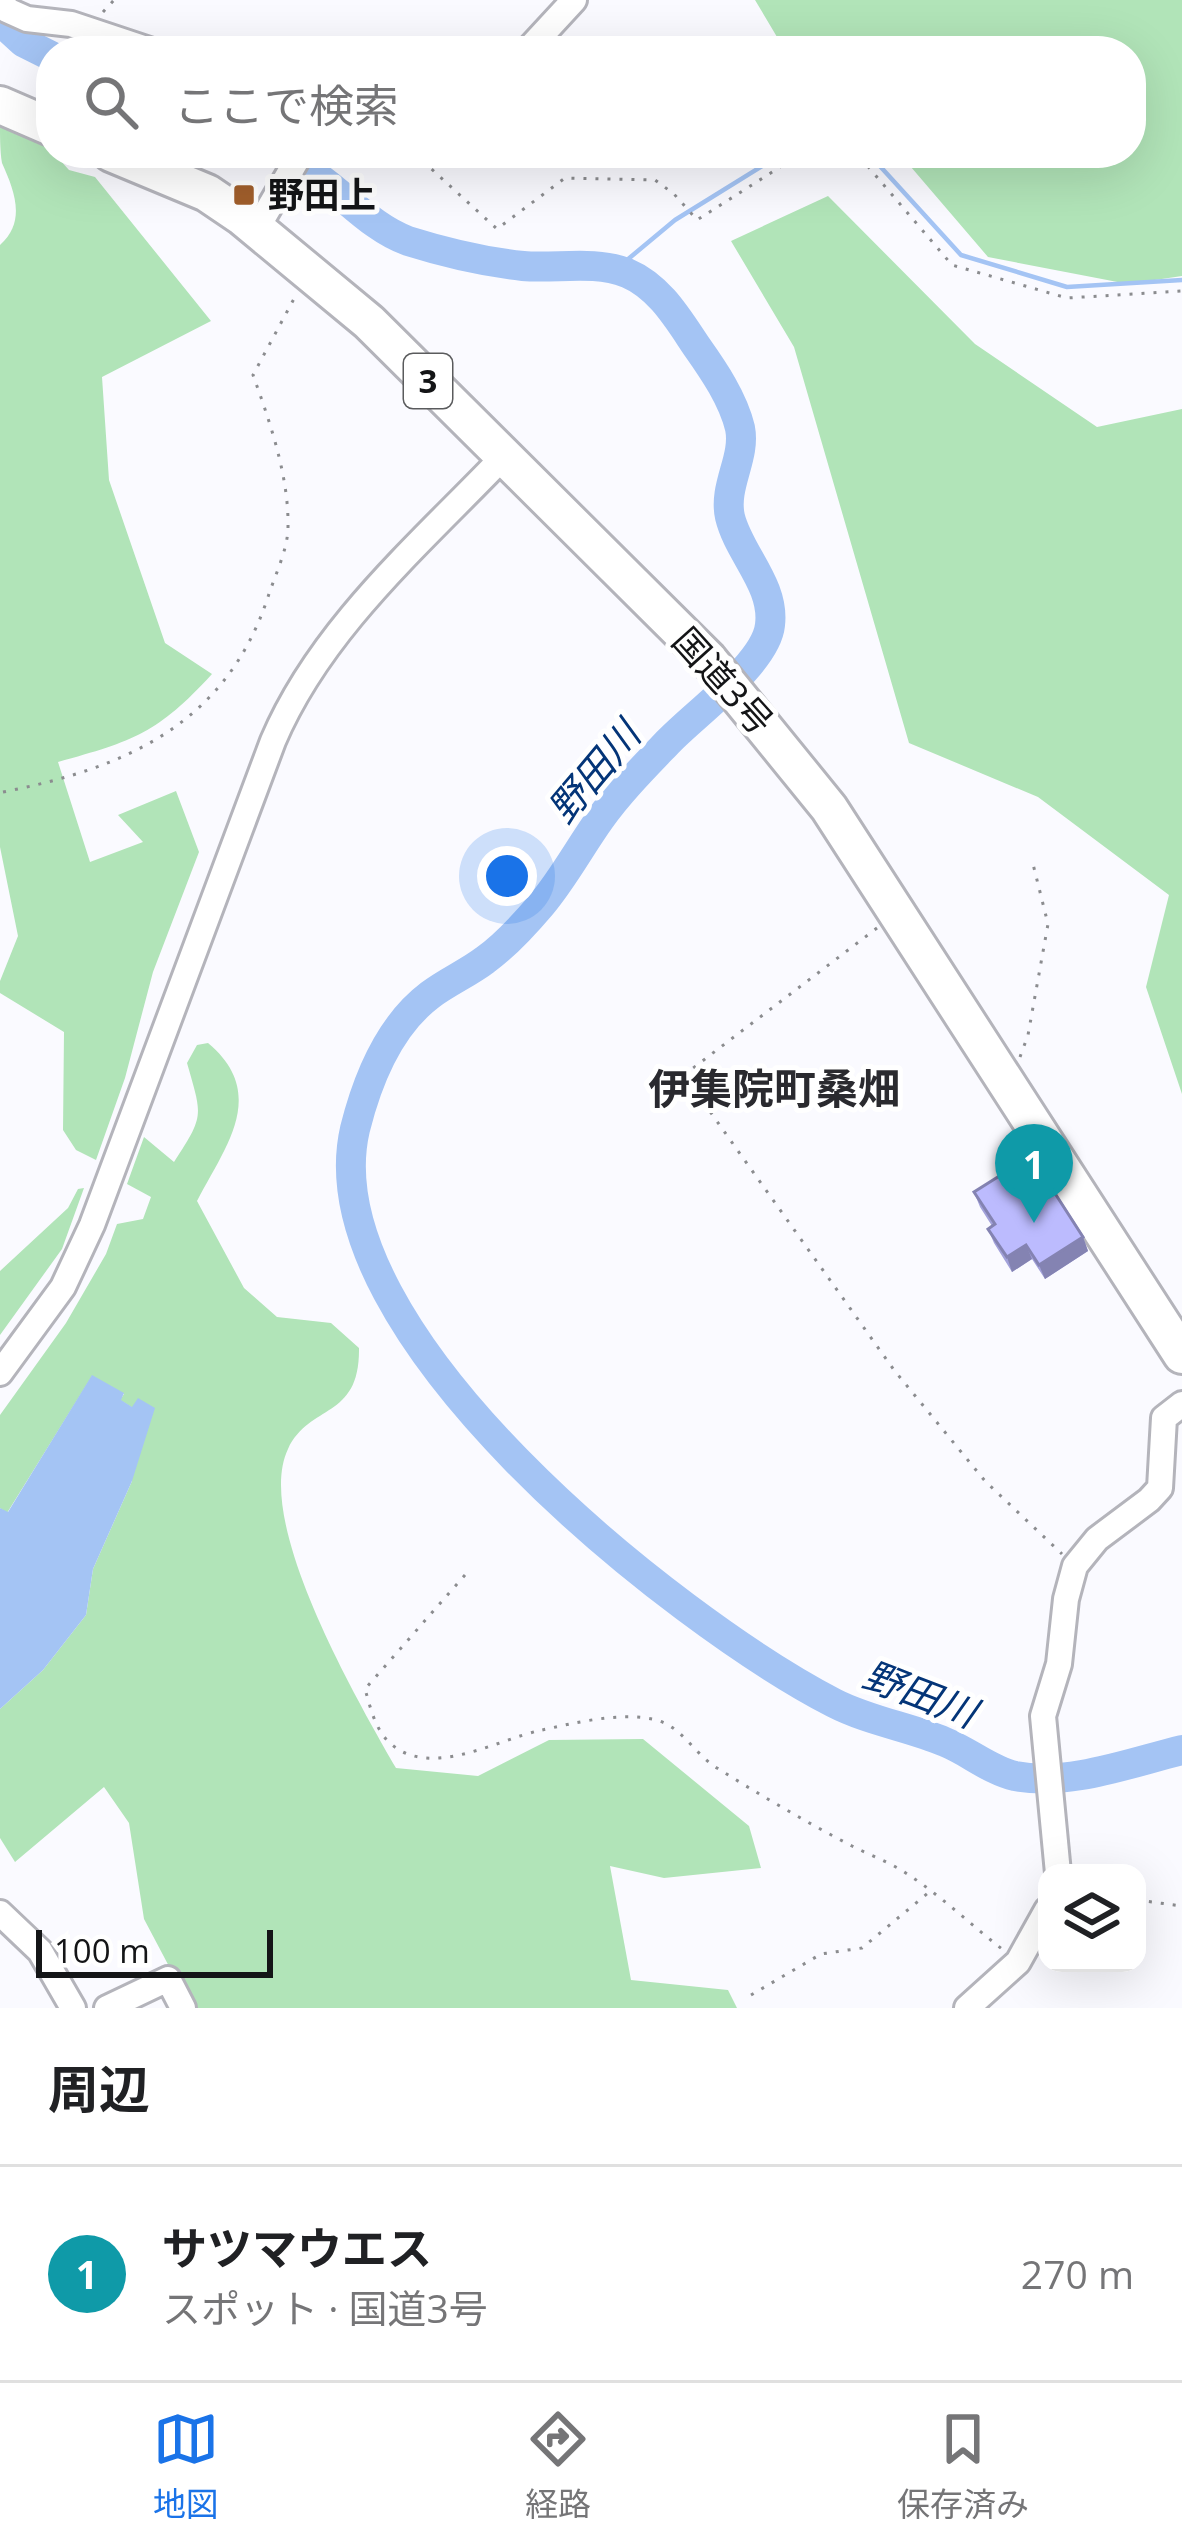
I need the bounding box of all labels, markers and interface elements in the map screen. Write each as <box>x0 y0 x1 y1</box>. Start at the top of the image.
search box <box>36 36 1146 168</box>
icon: search <box>78 69 144 135</box>
text: ここで検索 <box>174 74 399 135</box>
place label: 野田上 <box>268 170 376 219</box>
marker: 野田上 <box>231 182 257 208</box>
road number: 3 <box>404 354 452 408</box>
street label: 国道3号 <box>662 616 785 745</box>
water label: 野田川 <box>535 706 653 833</box>
your location <box>477 846 537 906</box>
district label: 伊集院町桑畑 <box>648 1059 900 1116</box>
pin: 1 <box>995 1124 1073 1223</box>
water label: 野田川 <box>856 1647 988 1740</box>
map controls <box>1038 1864 1146 1972</box>
button: layers <box>1038 1864 1146 1972</box>
scale bar <box>36 1924 273 1977</box>
text: 100 m <box>54 1928 150 1973</box>
text: 周辺 <box>48 2053 150 2123</box>
text: サツマウエス <box>162 2217 432 2278</box>
text: 1 <box>76 2247 98 2300</box>
text: 270 m <box>1021 2247 1134 2300</box>
text: スポット · 国道3号 <box>162 2281 488 2334</box>
tab: 地図 <box>153 2406 219 2526</box>
tab: 経路 <box>525 2406 591 2526</box>
tab: 保存済み <box>897 2406 1029 2526</box>

